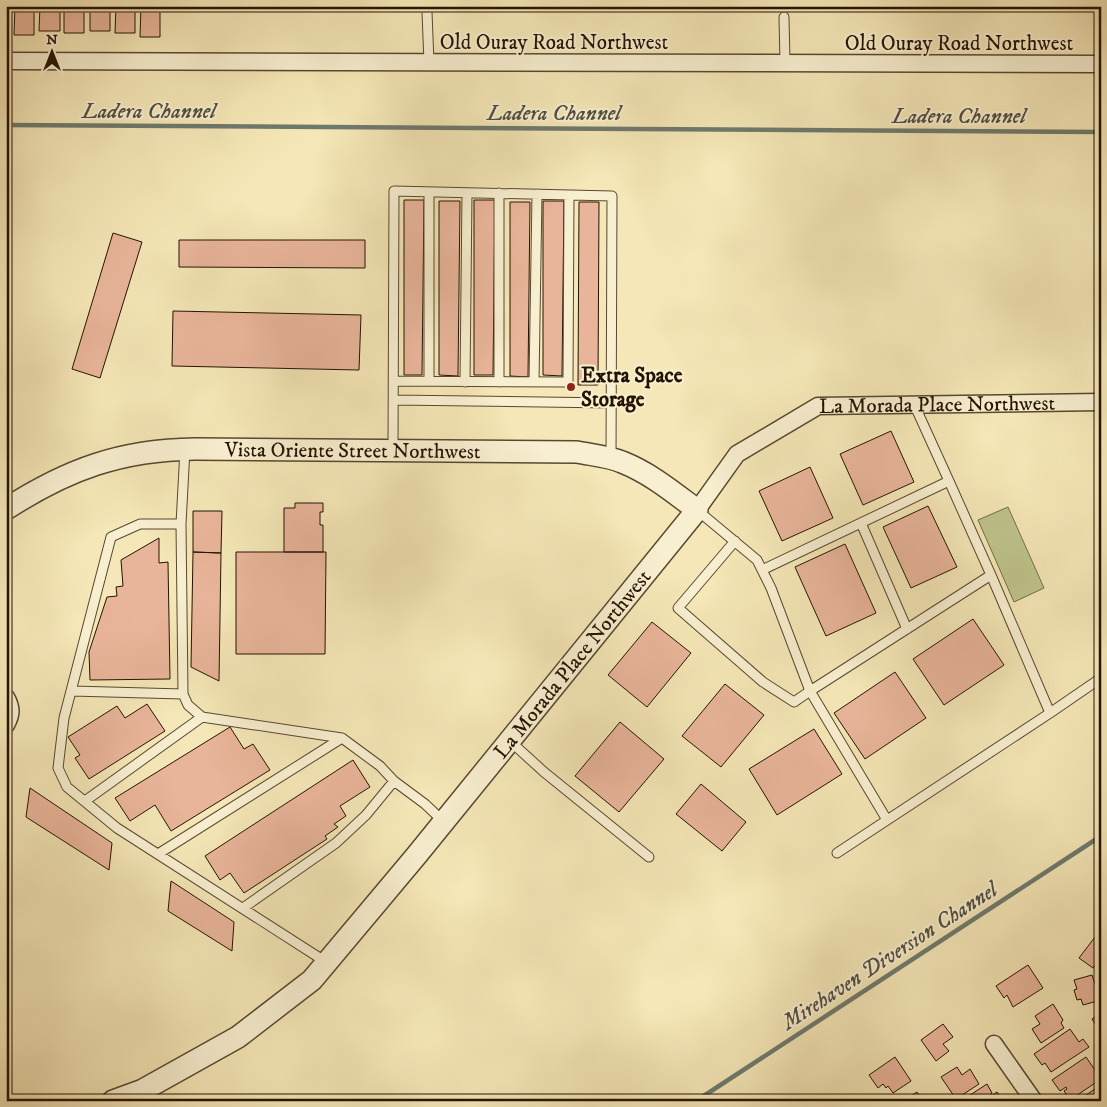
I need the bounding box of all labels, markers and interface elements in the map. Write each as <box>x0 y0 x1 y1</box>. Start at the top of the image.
north arrow <box>28 28 78 78</box>
street label: Old Ouray Road Northwest <box>440 30 668 56</box>
text: N <box>46 31 58 49</box>
street label: Old Ouray Road Northwest <box>845 31 1073 57</box>
water label: Ladera Channel <box>80 98 218 125</box>
water label: Ladera Channel <box>485 100 623 127</box>
water label: Ladera Channel <box>890 103 1028 130</box>
place label: Extra Space Storage <box>581 363 683 413</box>
marker: Extra Space Storage <box>565 381 577 393</box>
street label: La Morada Place Northwest <box>819 391 1056 420</box>
street label: Vista Oriente Street Northwest <box>224 437 481 465</box>
street label: La Morada Place Northwest <box>488 565 657 765</box>
water label: Mirehaven Diversion Channel <box>775 875 1005 1037</box>

